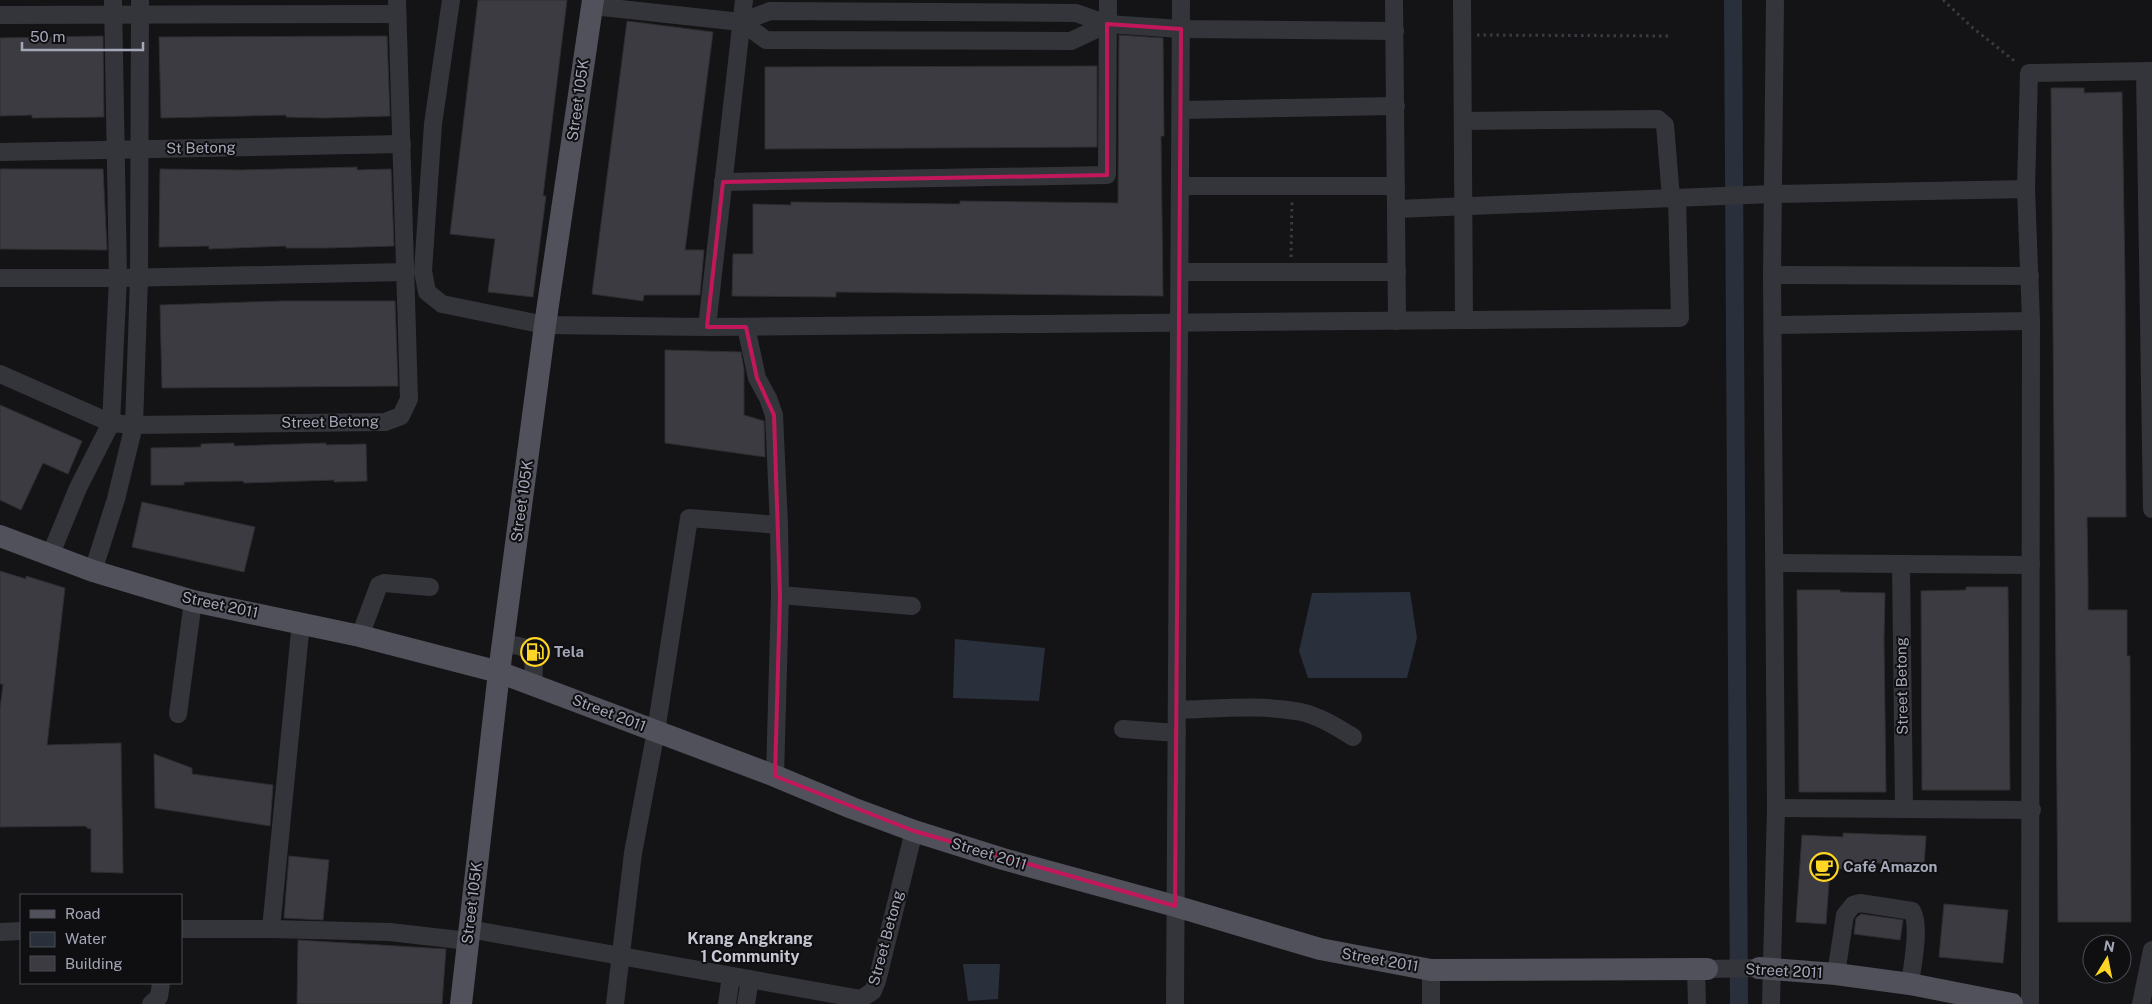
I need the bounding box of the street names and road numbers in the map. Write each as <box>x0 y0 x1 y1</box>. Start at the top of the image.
street label: Street 105K <box>563 58 592 142</box>
street label: St Betong <box>166 138 236 157</box>
street label: Street Betong <box>281 412 379 431</box>
street label: Street 105K <box>507 459 536 543</box>
street label: Street 2011 <box>180 588 260 621</box>
street label: Street Betong <box>1892 637 1911 735</box>
street label: Street 2011 <box>570 691 649 734</box>
street label: Street 2011 <box>949 834 1029 873</box>
street label: Street 105K <box>458 861 485 945</box>
street label: Street Betong <box>865 888 906 987</box>
street label: Street 2011 <box>1340 944 1420 975</box>
street label: Street 2011 <box>1745 960 1823 981</box>

